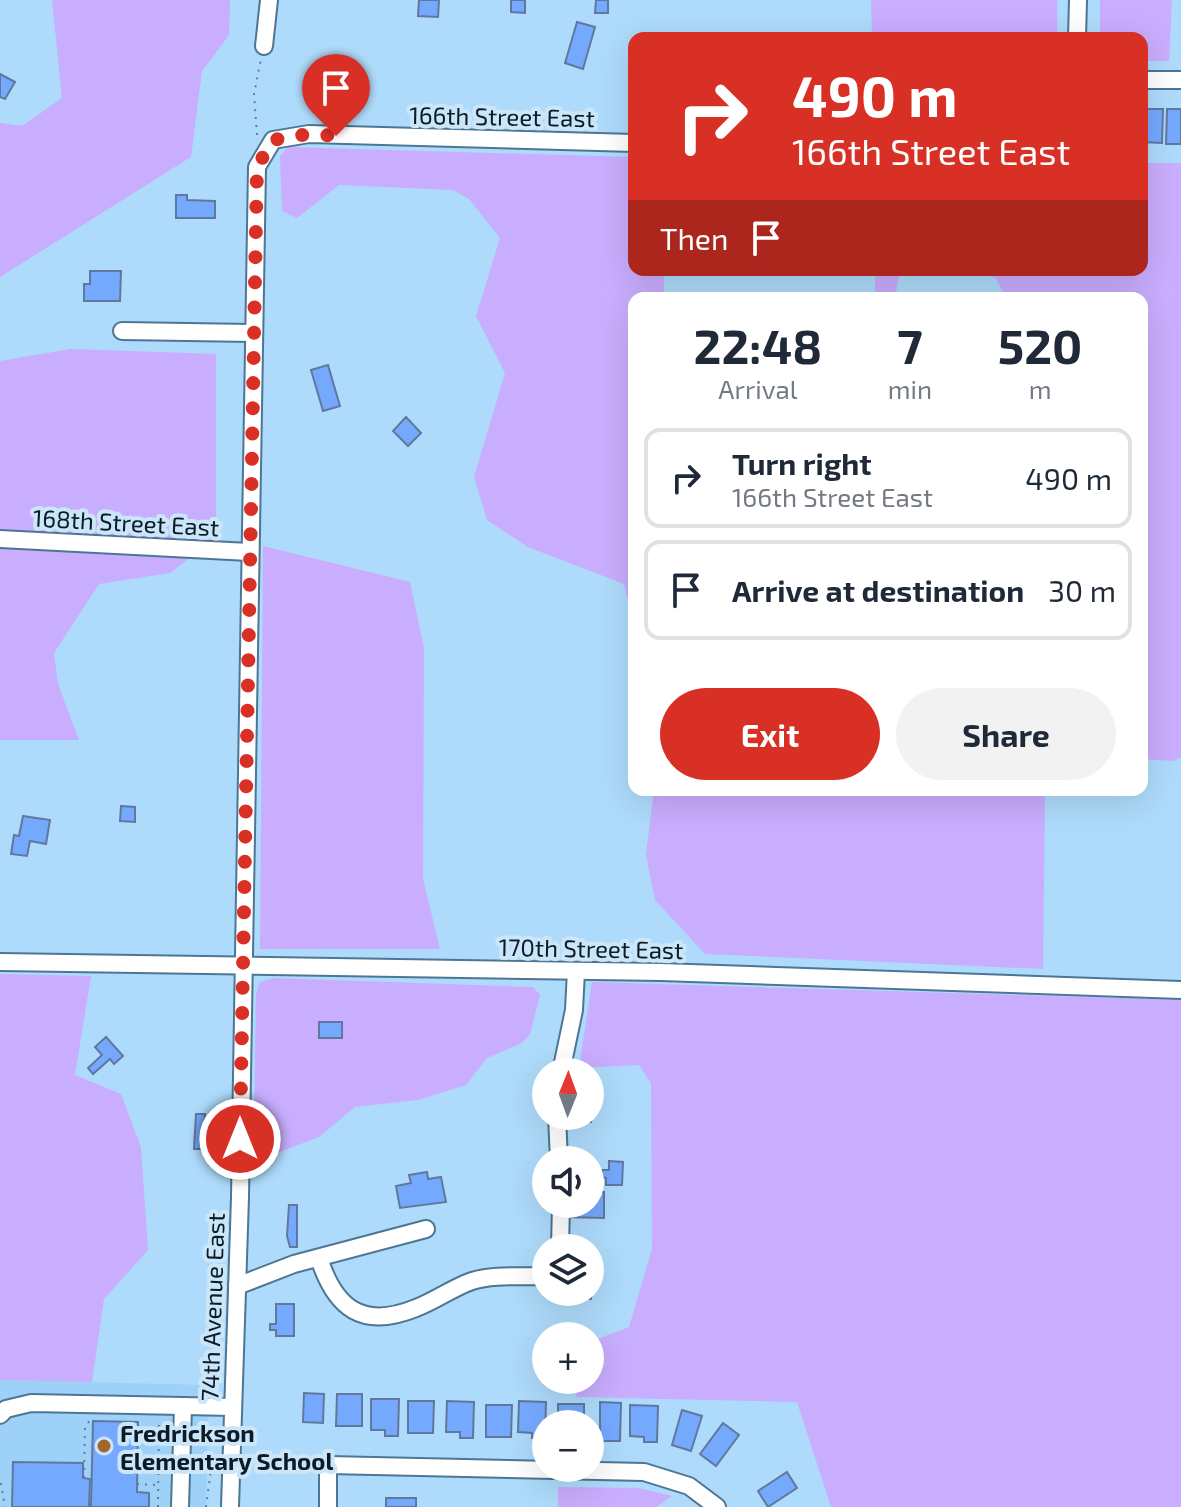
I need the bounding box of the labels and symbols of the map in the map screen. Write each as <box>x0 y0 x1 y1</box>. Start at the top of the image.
pin <box>302 54 370 136</box>
street label: 166th Street East <box>409 100 595 132</box>
street label: 168th Street East <box>32 503 220 541</box>
street label: 170th Street East <box>498 932 684 964</box>
north arrow <box>532 1058 604 1130</box>
position arrow <box>198 1097 282 1181</box>
street label: 74th Avenue East <box>194 1212 230 1402</box>
place label: Fredrickson Elementary School <box>120 1418 333 1475</box>
marker: Fredrickson Elementary School <box>95 1437 113 1455</box>

